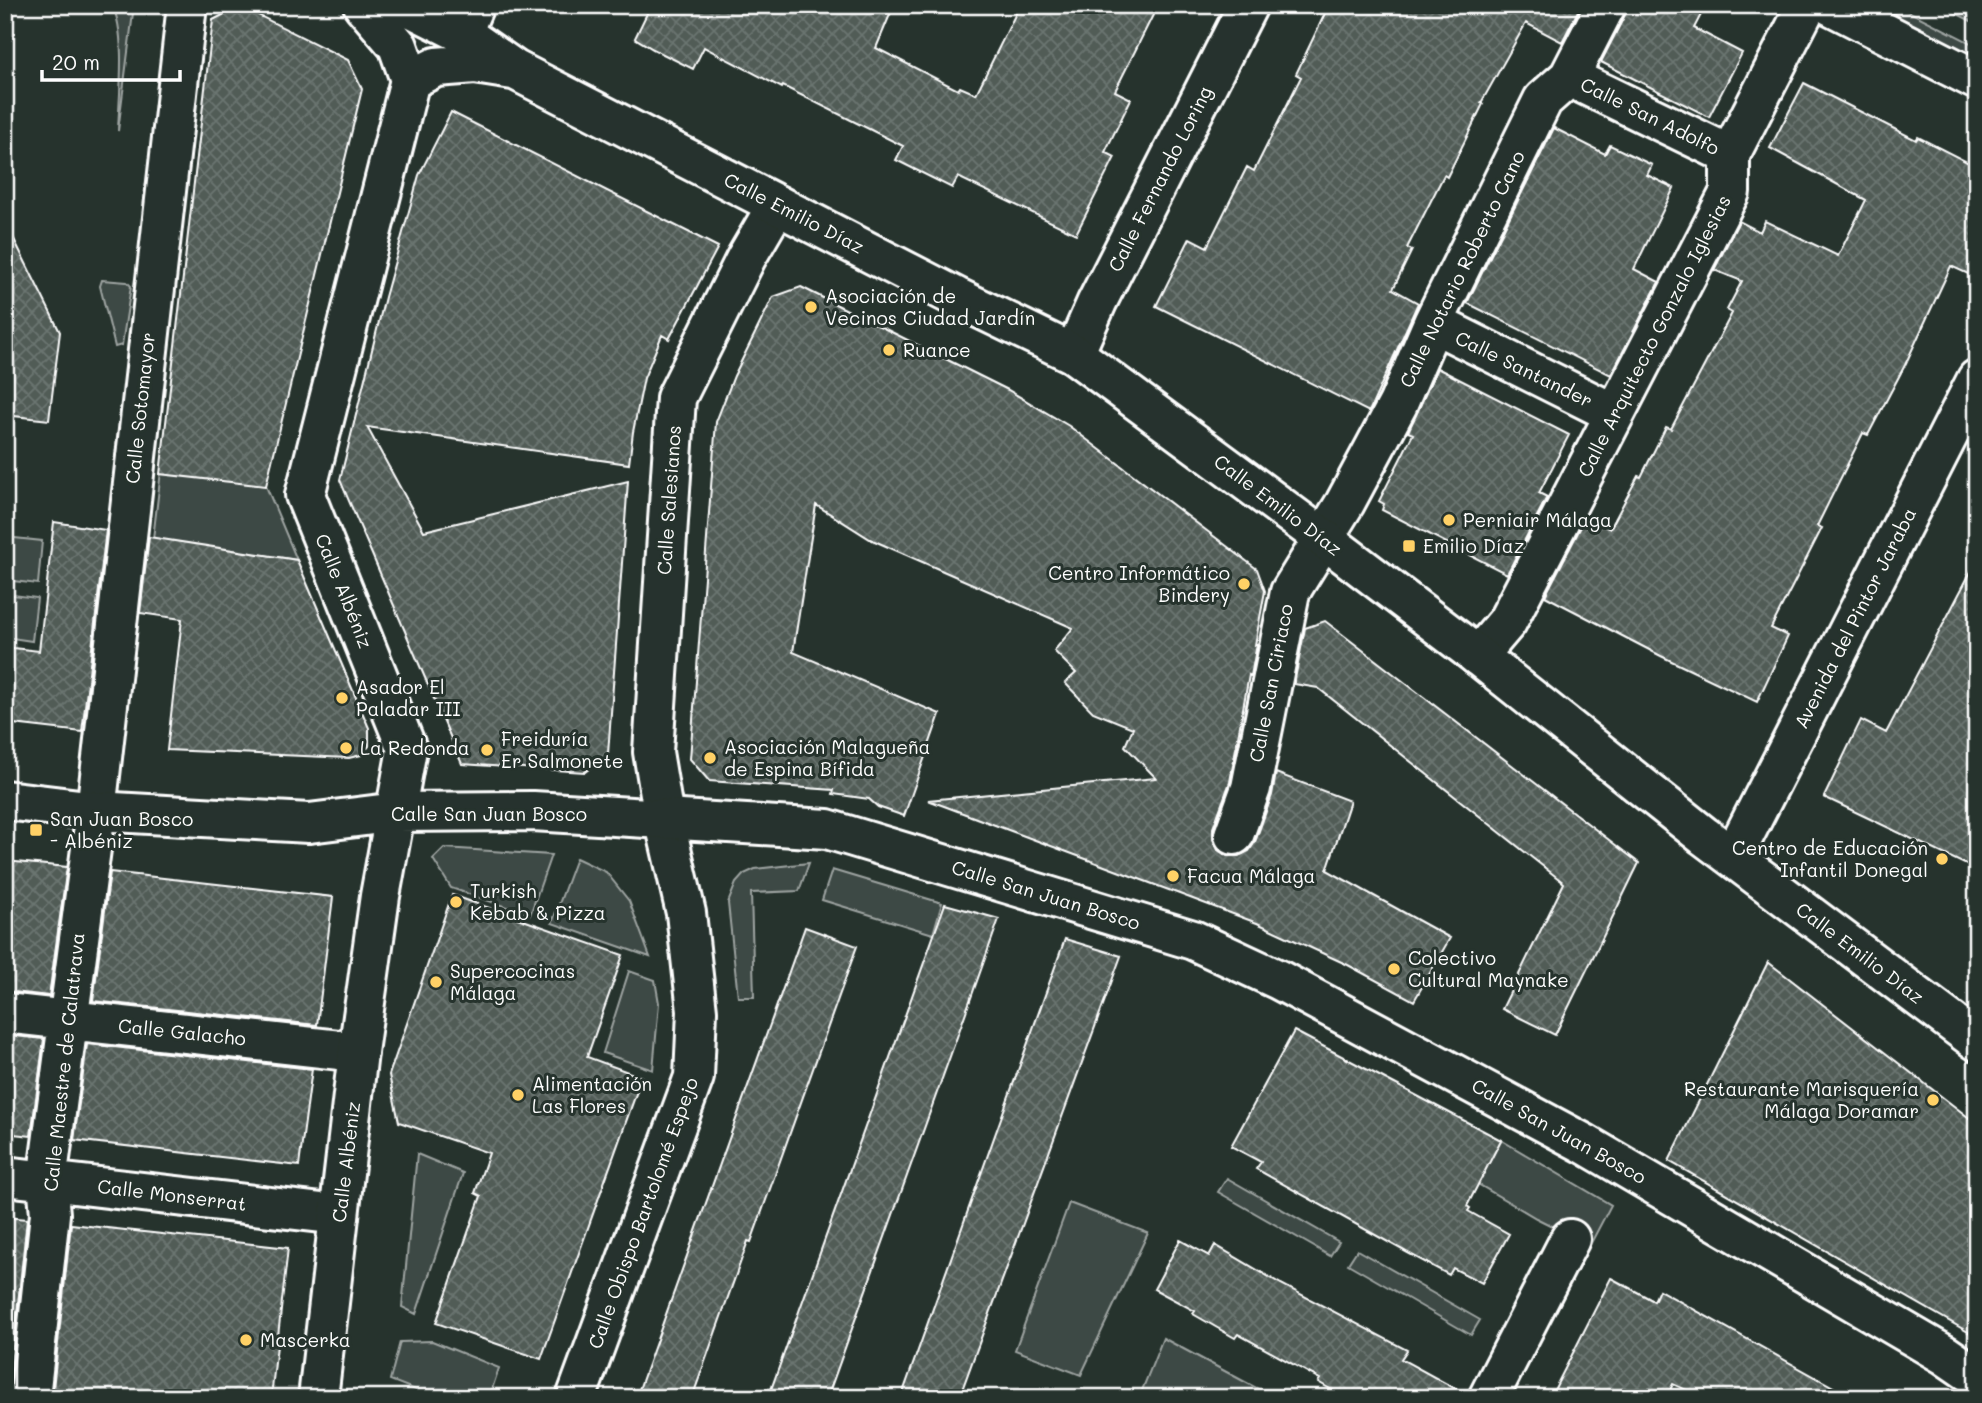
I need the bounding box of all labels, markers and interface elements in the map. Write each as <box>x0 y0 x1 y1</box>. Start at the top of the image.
scale bar <box>42 38 180 82</box>
text: 20 m <box>52 48 100 75</box>
street label: Calle San Adolfo <box>1577 71 1724 160</box>
street label: Calle Fernando Loring <box>1102 82 1217 276</box>
street label: Calle Notario Roberto Cano <box>1393 146 1530 391</box>
street label: Calle Emilio Díaz <box>720 166 869 259</box>
street label: Calle Arquitecto Gonzalo Iglesias <box>1571 191 1736 481</box>
place label: Asociación de Vecinos Ciudad Jardín <box>825 283 1035 330</box>
marker: Asociación de Vecinos Ciudad Jardín <box>803 299 819 315</box>
street label: Calle Santander <box>1451 324 1597 413</box>
street label: Calle Sotomayor <box>119 331 160 485</box>
place label: Ruance <box>903 337 971 362</box>
marker: Ruance <box>881 342 897 358</box>
street label: Calle Salesianos <box>651 424 686 576</box>
street label: Calle Emilio Díaz <box>1209 448 1347 561</box>
street label: Avenida del Pintor Jaraba <box>1788 503 1921 733</box>
place label: Perniair Málaga <box>1463 507 1612 532</box>
marker: Perniair Málaga <box>1441 512 1457 528</box>
street label: Calle Albéniz <box>310 530 379 652</box>
place label: Emilio Díaz <box>1423 533 1524 558</box>
marker: Emilio Díaz <box>1401 538 1417 554</box>
place label: Centro Informático Bindery <box>1048 560 1230 607</box>
marker: Centro Informático Bindery <box>1236 576 1252 592</box>
street label: Calle San Ciriaco <box>1243 602 1298 764</box>
place label: Asador El Paladar III <box>356 674 461 721</box>
marker: Asador El Paladar III <box>334 690 350 706</box>
place label: Freiduría Er Salmonete <box>501 726 624 773</box>
place label: Asociación Malagueña de Espina Bífida <box>724 734 930 781</box>
place label: La Redonda <box>360 735 470 760</box>
marker: La Redonda <box>338 740 354 756</box>
marker: Freiduría Er Salmonete <box>479 742 495 758</box>
marker: Asociación Malagueña de Espina Bífida <box>702 750 718 766</box>
street label: Calle San Juan Bosco <box>391 801 587 826</box>
place label: San Juan Bosco - Albéniz <box>50 806 193 853</box>
marker: San Juan Bosco - Albéniz <box>28 822 44 838</box>
place label: Centro de Educación Infantil Donegal <box>1732 835 1928 882</box>
marker: Centro de Educación Infantil Donegal <box>1934 851 1950 867</box>
street label: Calle San Juan Bosco <box>949 854 1143 935</box>
place label: Facua Málaga <box>1187 863 1315 888</box>
marker: Facua Málaga <box>1165 868 1181 884</box>
place label: Turkish Kebab & Pizza <box>470 878 606 925</box>
marker: Turkish Kebab & Pizza <box>448 894 464 910</box>
street label: Calle Emilio Díaz <box>1791 896 1929 1009</box>
street label: Calle Maestre de Calatrava <box>37 931 90 1193</box>
place label: Colectivo Cultural Maynake <box>1408 945 1569 992</box>
place label: Supercocinas Málaga <box>450 958 575 1005</box>
marker: Colectivo Cultural Maynake <box>1386 961 1402 977</box>
marker: Supercocinas Málaga <box>428 974 444 990</box>
street label: Calle Galacho <box>117 1012 247 1051</box>
place label: Alimentación Las Flores <box>532 1071 652 1118</box>
street label: Calle San Juan Bosco <box>1467 1072 1651 1189</box>
street label: Calle Obispo Bartolomé Espejo <box>582 1074 703 1352</box>
place label: Restaurante Marisquería Málaga Doramar <box>1684 1076 1919 1123</box>
marker: Alimentación Las Flores <box>510 1087 526 1103</box>
marker: Restaurante Marisquería Málaga Doramar <box>1925 1092 1941 1108</box>
street label: Calle Albéniz <box>326 1100 365 1224</box>
street label: Calle Monserrat <box>96 1173 248 1216</box>
place label: Mascerka <box>260 1327 351 1352</box>
marker: Mascerka <box>238 1332 254 1348</box>

